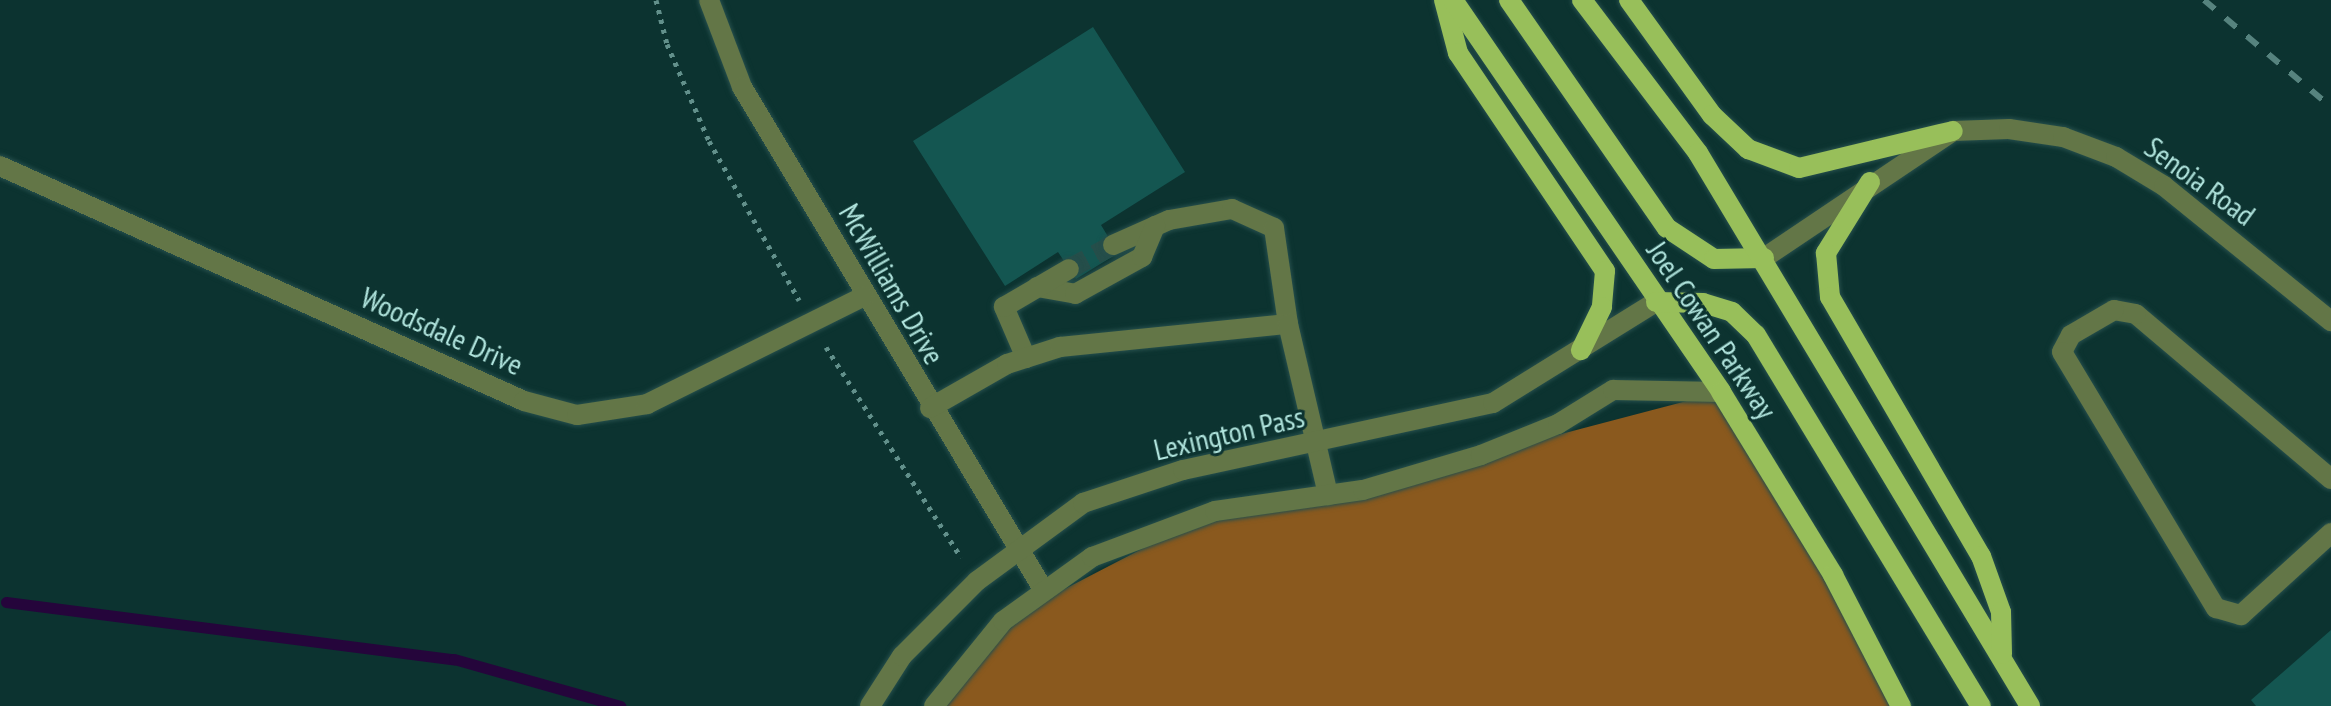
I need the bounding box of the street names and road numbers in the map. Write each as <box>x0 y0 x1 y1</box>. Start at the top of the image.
street label: Senoia Road <box>2138 129 2262 233</box>
street label: McWilliams Drive <box>832 197 952 371</box>
street label: Joel Cowan Parkway <box>1639 234 1785 426</box>
street label: Woodsdale Drive <box>355 279 529 383</box>
street label: Lexington Pass <box>1150 398 1308 468</box>

